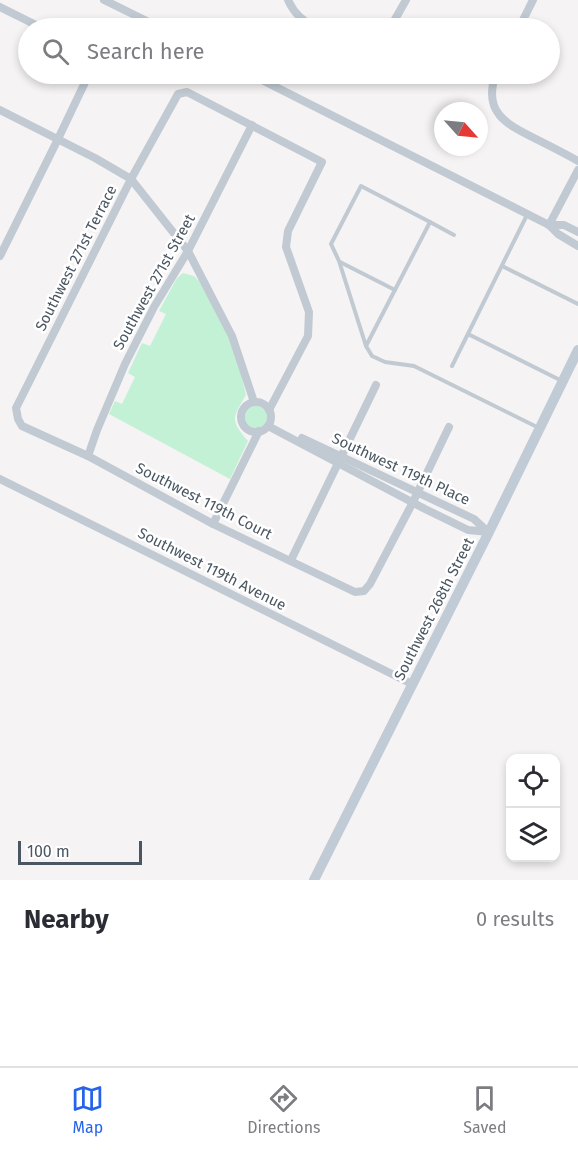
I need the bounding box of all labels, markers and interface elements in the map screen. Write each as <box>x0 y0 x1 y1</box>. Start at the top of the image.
search box <box>18 18 560 84</box>
icon: search <box>39 35 72 68</box>
text: Search here <box>87 38 205 65</box>
north arrow <box>434 102 488 156</box>
street label: Southwest 271st Terrace <box>31 182 121 334</box>
street label: Southwest 271st Street <box>109 210 199 353</box>
street label: Southwest 119th Place <box>329 429 473 509</box>
street label: Southwest 119th Court <box>133 459 276 544</box>
street label: Southwest 119th Avenue <box>135 524 289 614</box>
street label: Southwest 268th Street <box>390 534 478 683</box>
map controls <box>506 754 560 862</box>
button: locate <box>506 754 560 808</box>
button: layers <box>506 808 560 862</box>
scale bar <box>18 838 142 866</box>
text: 100 m <box>27 842 70 861</box>
text: Nearby <box>24 904 109 935</box>
text: 0 results <box>476 907 554 931</box>
tab: Map <box>71 1082 104 1137</box>
tab: Directions <box>247 1082 321 1137</box>
tab: Saved <box>463 1082 507 1137</box>

